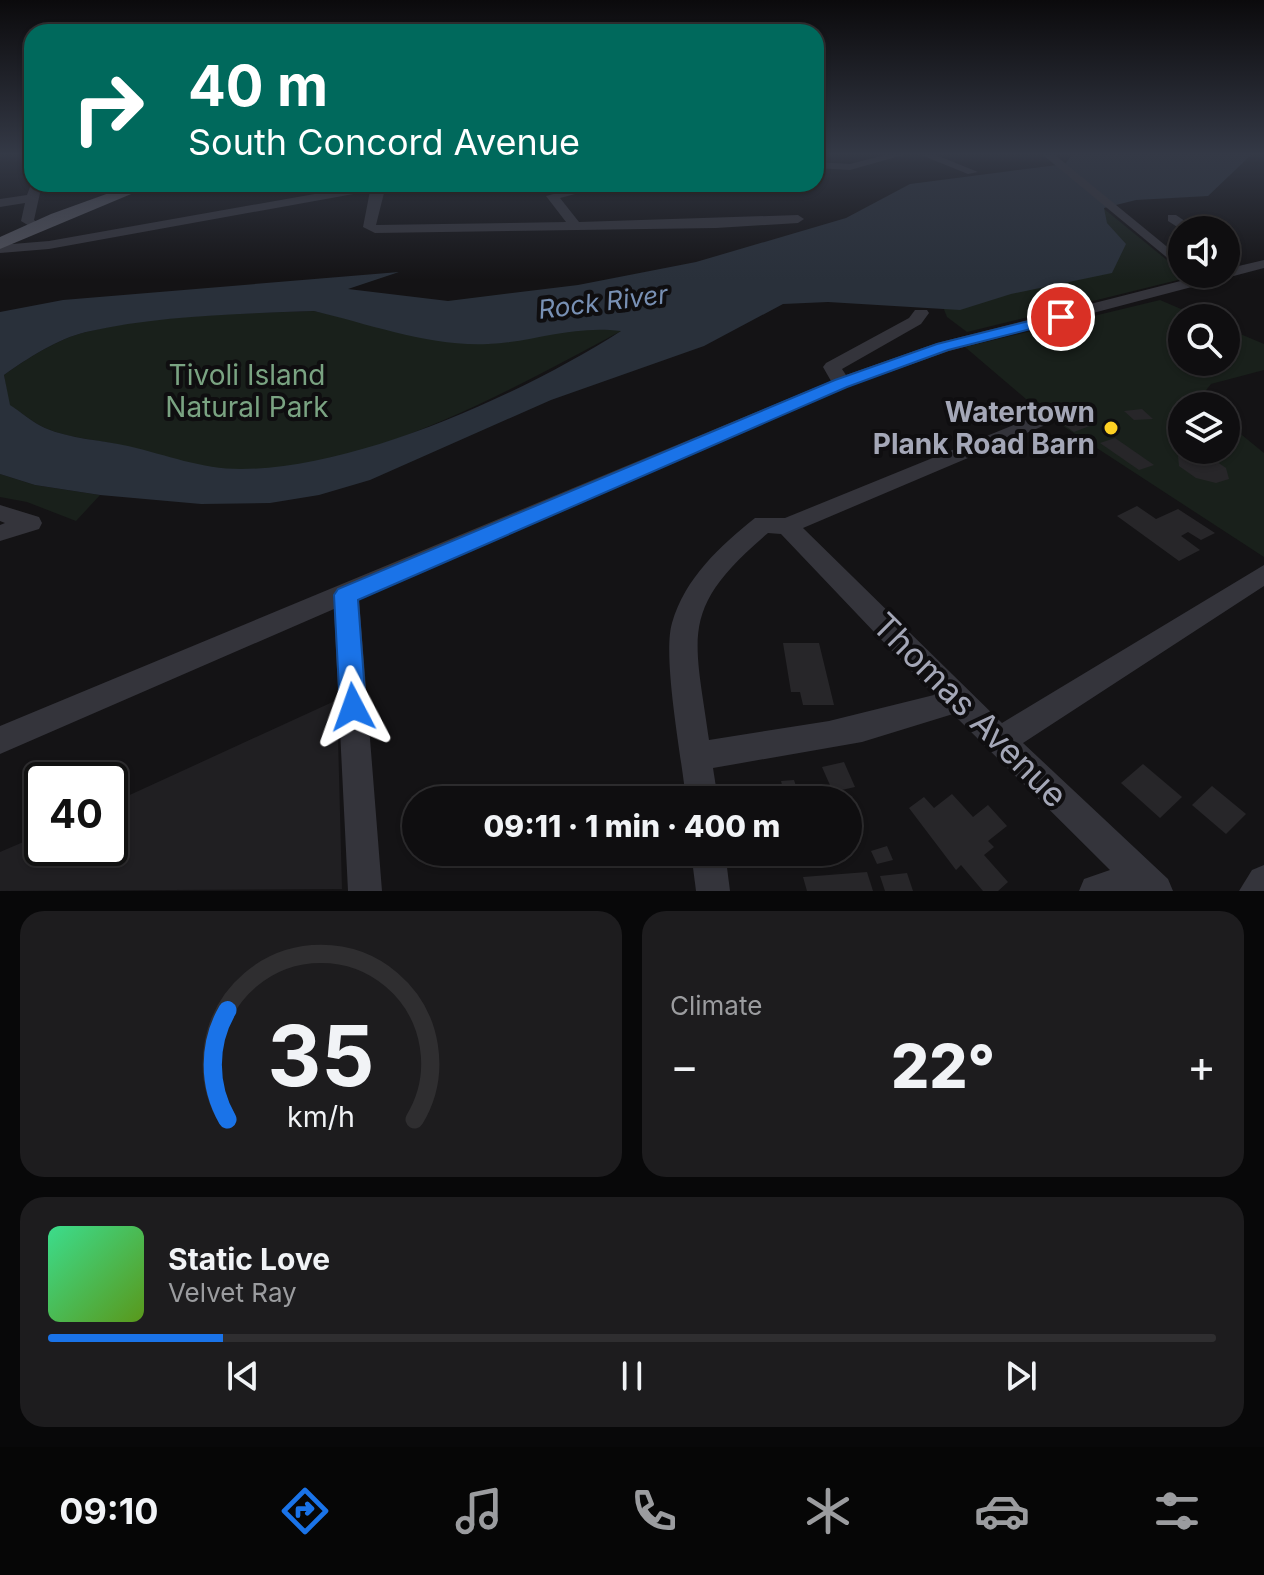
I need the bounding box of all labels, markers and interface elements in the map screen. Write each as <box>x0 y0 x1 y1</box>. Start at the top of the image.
text: 40 m <box>188 52 328 120</box>
icon: right <box>56 56 160 160</box>
text: South Concord Avenue <box>188 120 580 164</box>
map controls <box>1168 216 1240 464</box>
button: sound <box>1168 216 1240 288</box>
water label: Rock River <box>536 278 671 325</box>
pin <box>1027 283 1095 351</box>
icon: arrive <box>1039 295 1083 339</box>
button: search <box>1168 304 1240 376</box>
park label: Tivoli Island Natural Park <box>165 358 329 424</box>
button: layers <box>1168 392 1240 464</box>
place label: Watertown Plank Road Barn <box>873 395 1095 461</box>
marker: Watertown Plank Road Barn <box>1102 419 1120 437</box>
street label: Thomas Avenue <box>865 604 1076 815</box>
position arrow <box>311 665 395 749</box>
speed limit sign: 40 <box>24 762 128 866</box>
text: 09:11 · 1 min · 400 m <box>484 808 780 844</box>
text: Climate <box>670 990 762 1021</box>
text: 35 <box>268 1005 374 1106</box>
text: 22° <box>891 1030 995 1102</box>
text: − <box>670 1039 699 1093</box>
text: + <box>1187 1039 1216 1093</box>
text: km/h <box>287 1099 355 1134</box>
text: Static Love <box>168 1241 330 1277</box>
text: Velvet Ray <box>168 1277 297 1308</box>
icon: previous <box>221 1354 265 1398</box>
icon: pause <box>610 1354 654 1398</box>
icon: next <box>999 1354 1043 1398</box>
icon: directions <box>277 1483 333 1539</box>
icon: music <box>451 1483 507 1539</box>
icon: phone <box>626 1483 682 1539</box>
icon: climate <box>800 1483 856 1539</box>
icon: car <box>974 1483 1030 1539</box>
icon: filters <box>1149 1483 1205 1539</box>
text: 09:10 <box>59 1489 159 1533</box>

